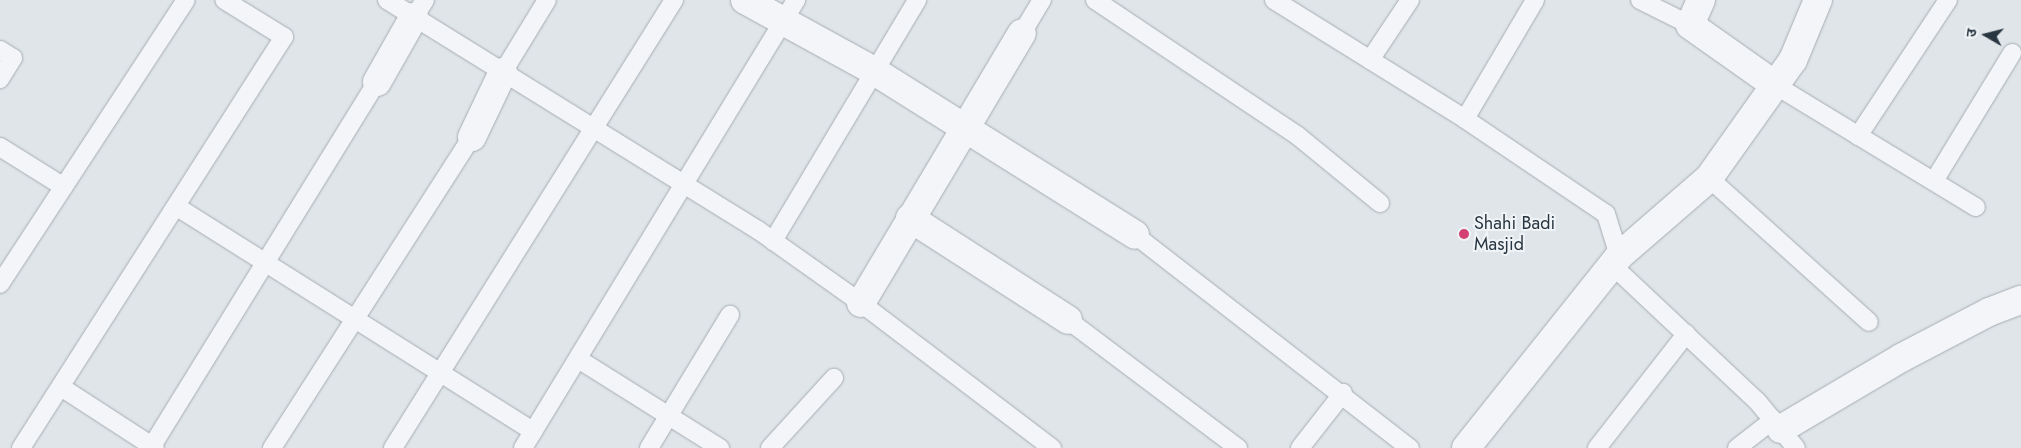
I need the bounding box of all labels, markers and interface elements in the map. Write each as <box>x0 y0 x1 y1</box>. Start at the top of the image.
north arrow <box>1961 10 2011 60</box>
text: उ <box>1961 27 1982 38</box>
place label: Shahi Badi Masjid <box>1474 213 1555 255</box>
marker: Shahi Badi Masjid <box>1458 228 1470 240</box>

